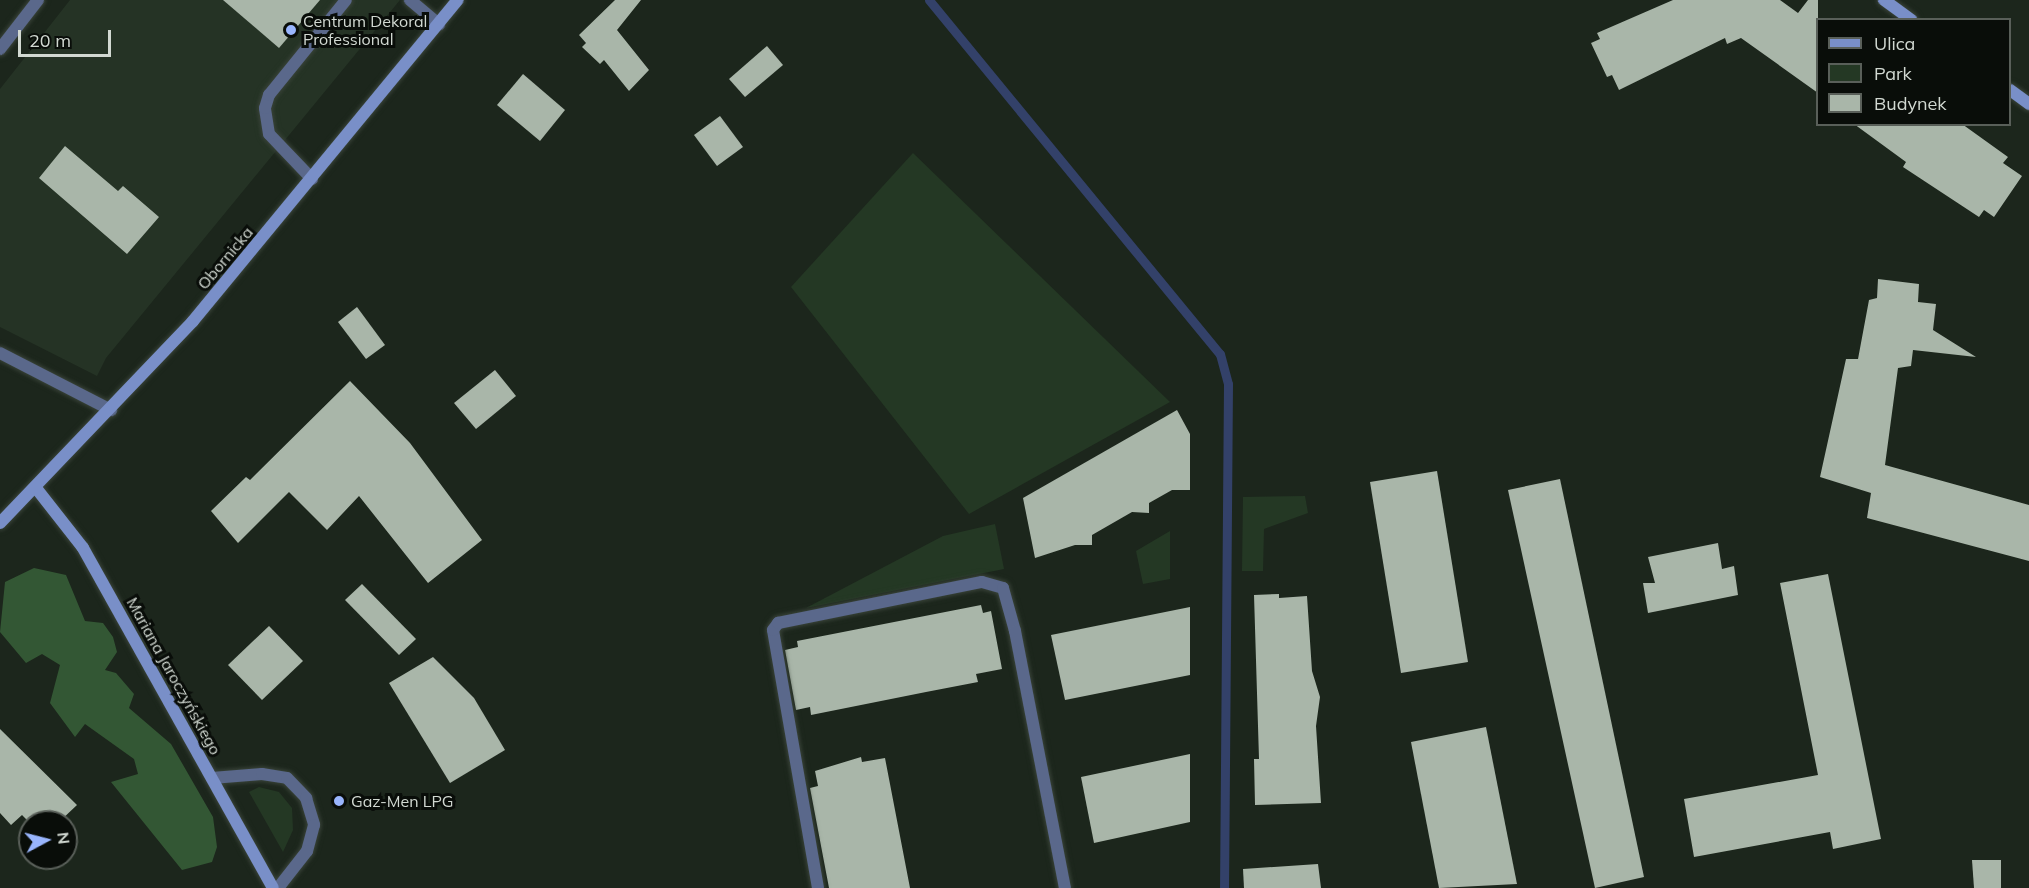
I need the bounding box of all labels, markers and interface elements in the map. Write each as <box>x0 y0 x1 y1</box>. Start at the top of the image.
place label: Centrum Dekoral Professional <box>303 11 427 49</box>
scale bar <box>21 18 114 56</box>
legend <box>1816 18 2011 126</box>
marker: Centrum Dekoral Professional <box>284 23 298 37</box>
text: 20 m <box>29 29 71 52</box>
text: Ulica <box>1874 32 1915 55</box>
text: Park <box>1874 62 1912 85</box>
text: Budynek <box>1874 92 1947 115</box>
street label: Obornicka <box>193 223 257 293</box>
street label: Mariana Jaroczyńskiego <box>123 594 225 758</box>
place label: Gaz-Men LPG <box>351 791 454 811</box>
marker: Gaz-Men LPG <box>332 794 346 808</box>
north arrow <box>18 810 78 870</box>
text: N <box>53 831 75 845</box>

